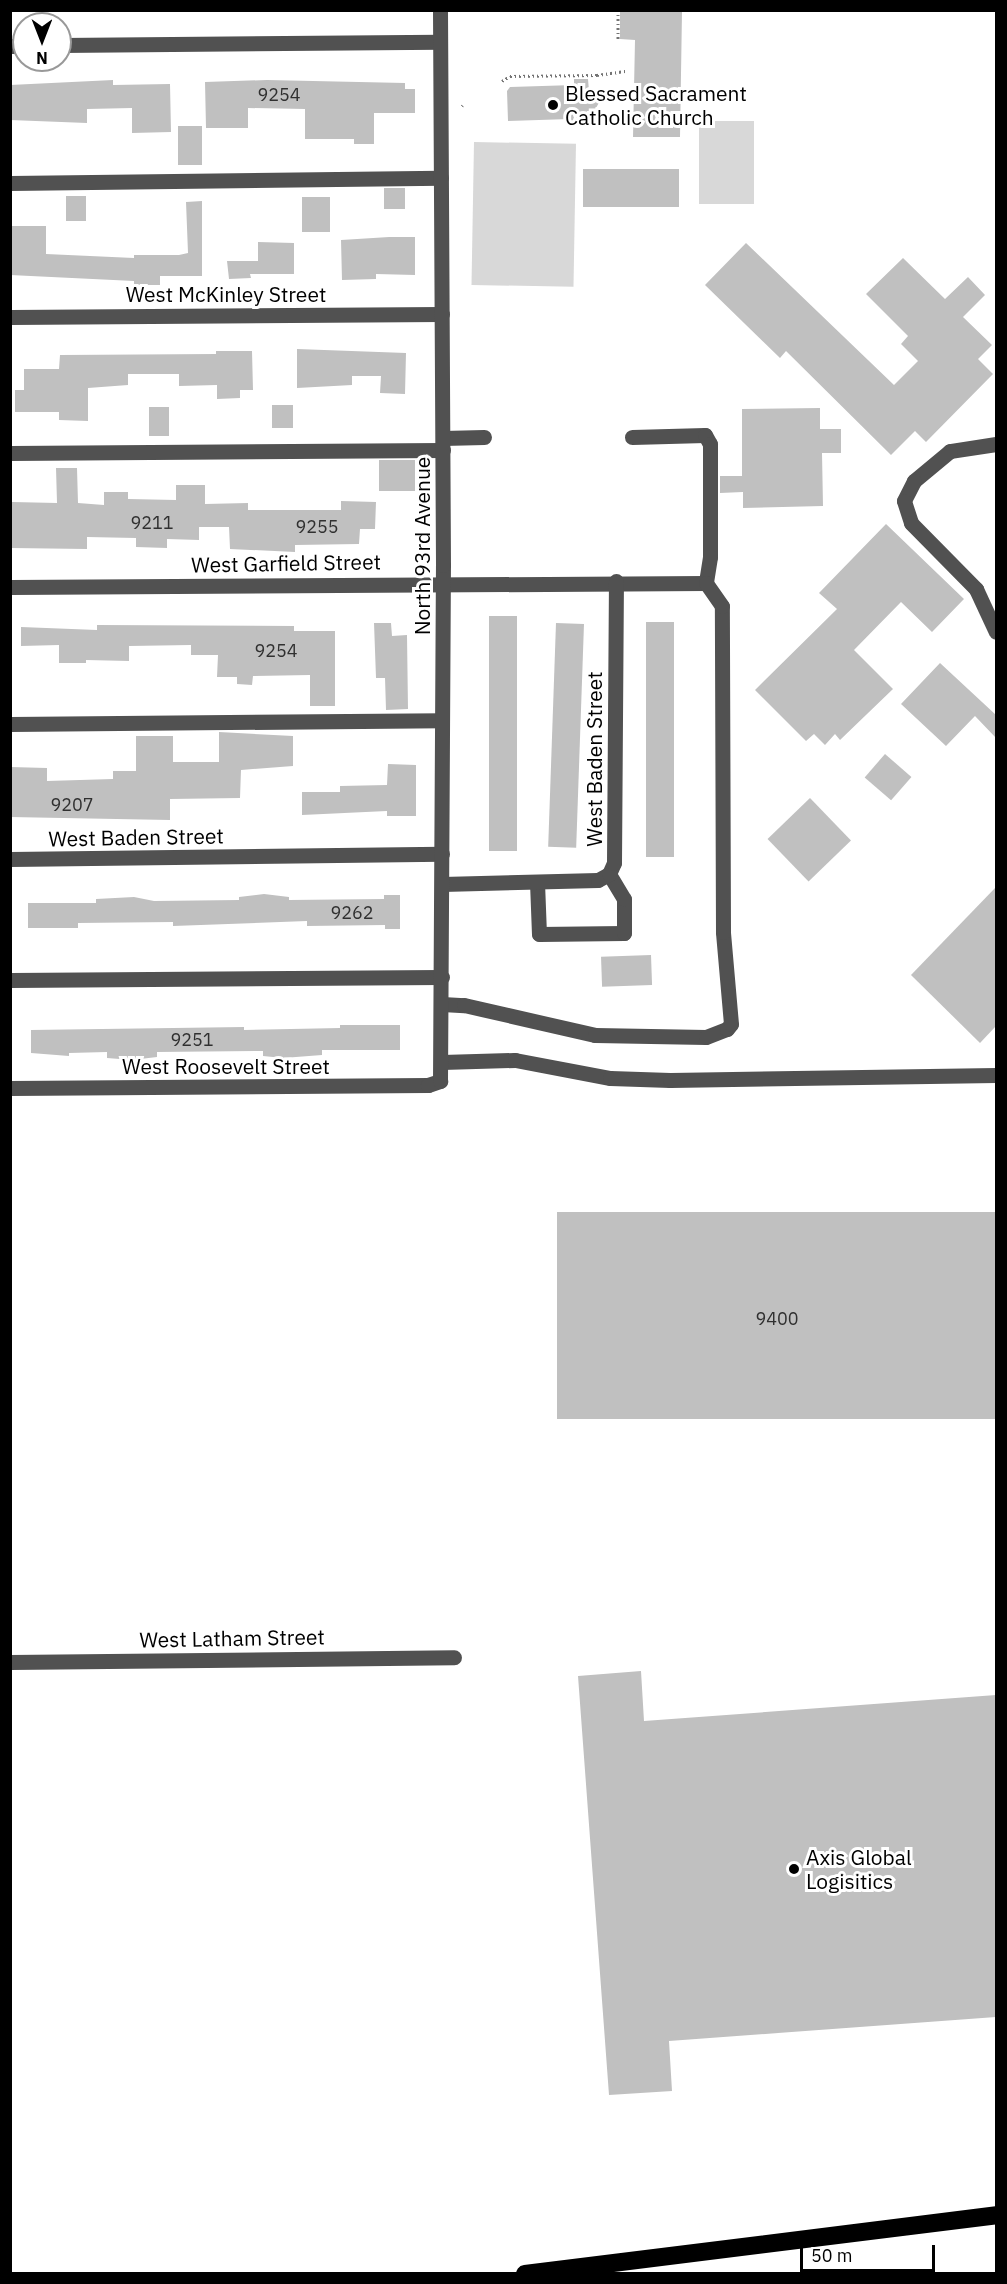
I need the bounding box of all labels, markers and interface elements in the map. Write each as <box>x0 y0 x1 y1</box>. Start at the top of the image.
north arrow <box>12 12 72 72</box>
text: N <box>36 48 48 68</box>
place label: Blessed Sacrament Catholic Church <box>565 80 747 130</box>
house number: 9254 <box>257 84 301 106</box>
marker: Blessed Sacrament Catholic Church <box>546 98 560 112</box>
street label: West McKinley Street <box>126 281 326 307</box>
street label: North 93rd Avenue <box>409 457 435 635</box>
house number: 9211 <box>130 512 174 534</box>
house number: 9255 <box>295 516 339 538</box>
street label: West Garfield Street <box>191 549 381 577</box>
house number: 9254 <box>254 640 298 662</box>
street label: West Baden Street <box>581 671 607 847</box>
house number: 9207 <box>50 794 94 816</box>
street label: West Baden Street <box>48 823 224 851</box>
house number: 9262 <box>330 902 374 924</box>
house number: 9251 <box>170 1029 214 1051</box>
street label: West Roosevelt Street <box>122 1053 330 1079</box>
house number: 9400 <box>755 1308 799 1330</box>
street label: West Latham Street <box>139 1624 325 1652</box>
place label: Axis Global Logisitics <box>806 1844 912 1894</box>
marker: Axis Global Logisitics <box>787 1862 801 1876</box>
scale bar <box>803 2233 938 2271</box>
text: 50 m <box>811 2244 853 2267</box>

